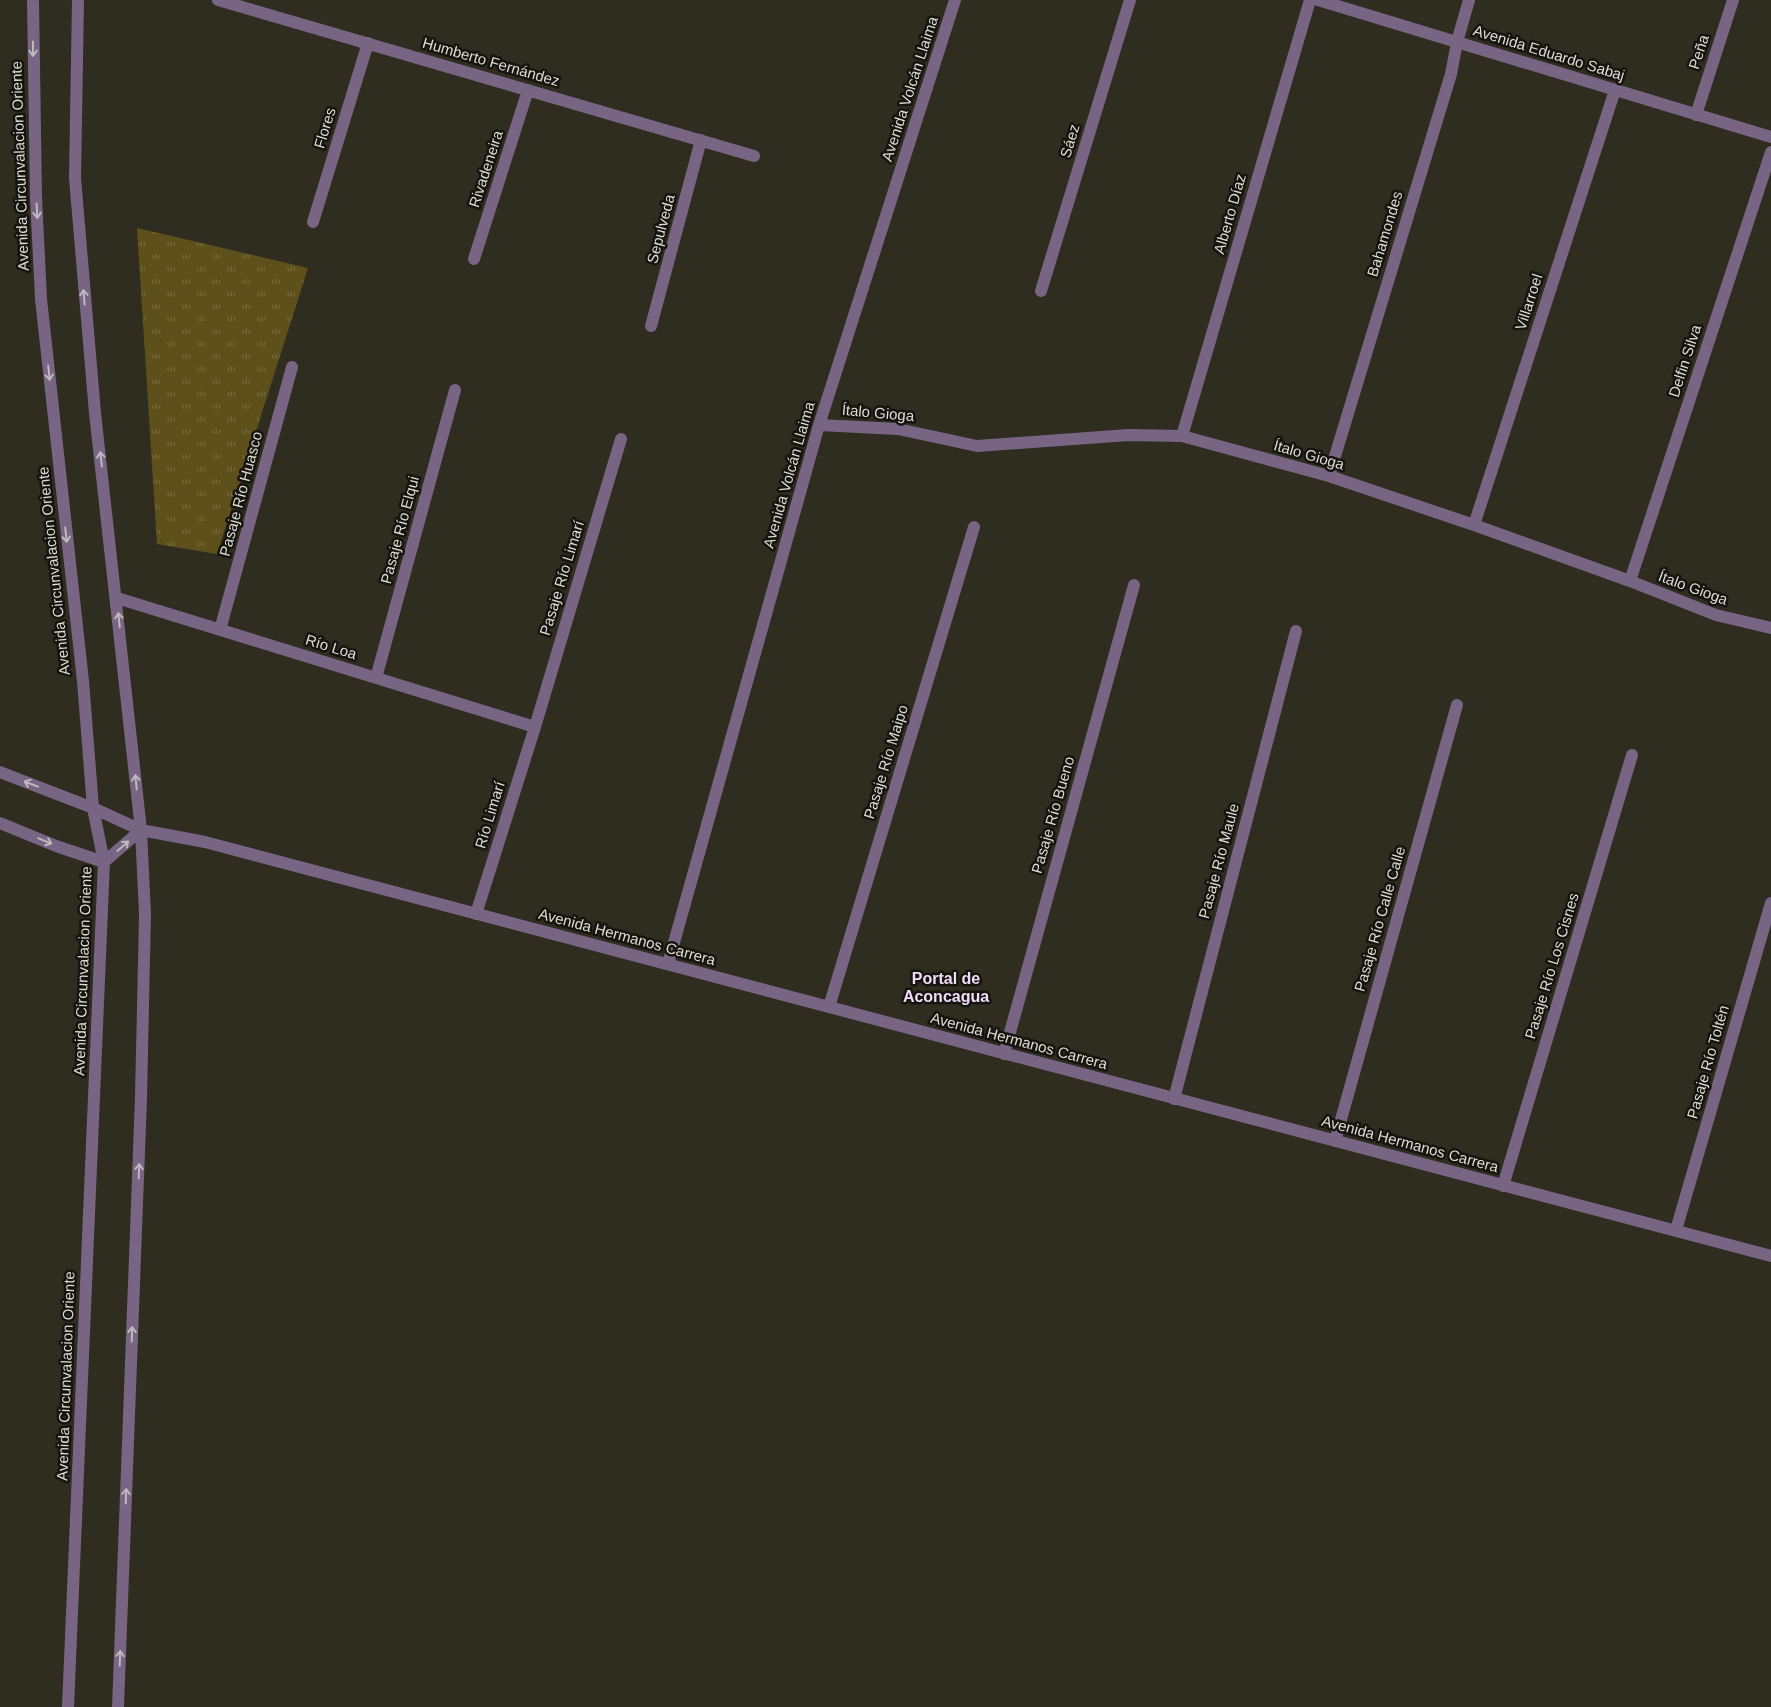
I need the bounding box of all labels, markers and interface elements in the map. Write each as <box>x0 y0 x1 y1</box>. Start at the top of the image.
street label: Avenida Volcán Llaima <box>878 14 941 164</box>
street label: Avenida Eduardo Sabaj <box>1471 21 1627 84</box>
street label: Peña <box>1685 32 1712 71</box>
street label: Humberto Fernández <box>421 34 562 89</box>
one-way arrow <box>28 40 38 56</box>
street label: Avenida Circunvalacion Oriente <box>7 61 32 271</box>
street label: Flores <box>310 105 339 150</box>
street label: Sáez <box>1056 122 1083 160</box>
street label: Rivadeneira <box>465 128 506 210</box>
street label: Alberto Díaz <box>1210 172 1249 256</box>
street label: Bahamondes <box>1363 189 1406 279</box>
street label: Sepulveda <box>643 192 678 265</box>
one-way arrow <box>32 203 41 219</box>
street label: Villarroel <box>1511 272 1546 332</box>
one-way arrow <box>79 289 89 305</box>
street label: Delfin Silva <box>1665 322 1704 399</box>
one-way arrow <box>44 365 54 381</box>
street label: Avenida Volcán Llaima <box>759 399 818 550</box>
street label: Ítalo Gioga <box>841 401 916 424</box>
street label: Pasaje Río Huasco <box>216 430 265 558</box>
street label: Ítalo Gioga <box>1272 436 1347 473</box>
one-way arrow <box>96 451 106 467</box>
street label: Avenida Circunvalacion Oriente <box>34 466 73 676</box>
street label: Pasaje Río Elqui <box>377 474 422 586</box>
street label: Pasaje Río Limarí <box>536 518 587 637</box>
one-way arrow <box>61 526 71 542</box>
street label: Ítalo Gioga <box>1656 567 1731 608</box>
one-way arrow <box>114 612 124 628</box>
street label: Río Loa <box>304 631 359 663</box>
street label: Pasaje Río Maipo <box>860 703 911 821</box>
street label: Pasaje Río Bueno <box>1028 754 1077 875</box>
one-way arrow <box>131 774 141 790</box>
street label: Río Limarí <box>471 778 508 850</box>
one-way arrow <box>24 779 39 788</box>
street label: Pasaje Río Maule <box>1195 801 1242 920</box>
one-way arrow <box>37 837 52 846</box>
one-way arrow <box>116 840 129 852</box>
street label: Pasaje Río Calle Calle <box>1351 844 1408 993</box>
street label: Avenida Circunvalacion Oriente <box>70 866 95 1076</box>
street label: Pasaje Río Los Cisnes <box>1521 891 1582 1041</box>
street label: Avenida Hermanos Carrera <box>537 905 718 968</box>
district label: Portal de Aconcagua <box>903 970 989 1005</box>
street label: Pasaje Río Toltén <box>1683 1003 1732 1121</box>
street label: Avenida Hermanos Carrera <box>929 1009 1110 1072</box>
street label: Avenida Hermanos Carrera <box>1320 1112 1501 1175</box>
one-way arrow <box>134 1163 143 1179</box>
street label: Avenida Circunvalacion Oriente <box>53 1271 78 1481</box>
one-way arrow <box>128 1326 137 1342</box>
one-way arrow <box>121 1488 131 1504</box>
one-way arrow <box>115 1651 124 1667</box>

